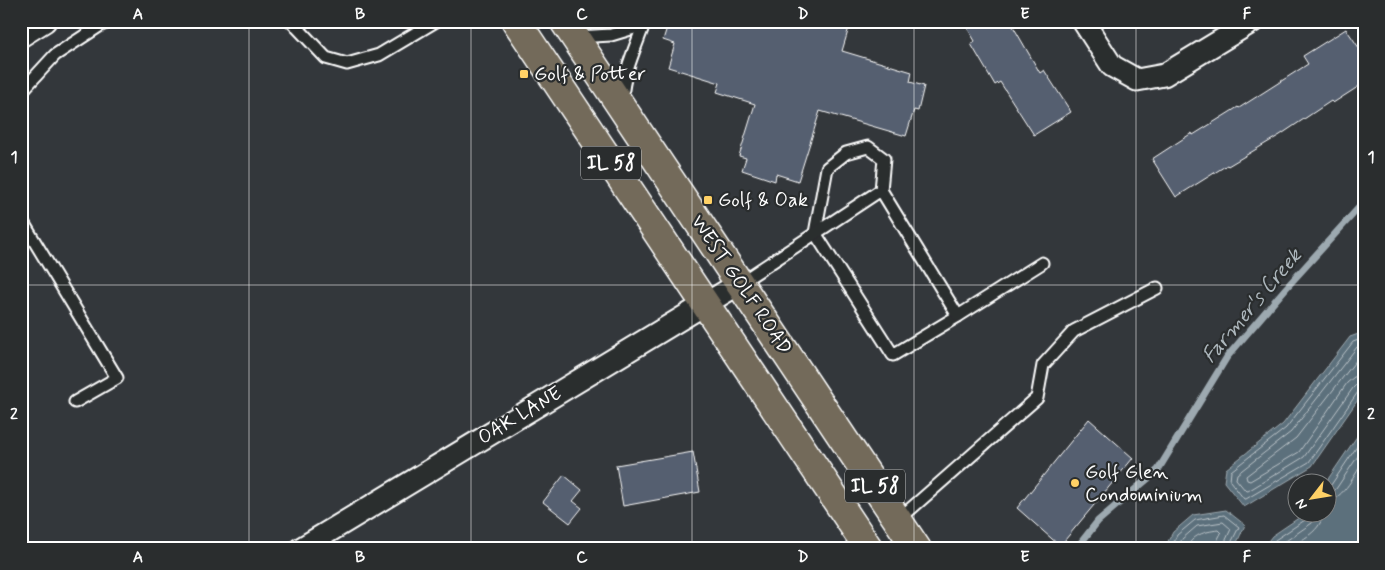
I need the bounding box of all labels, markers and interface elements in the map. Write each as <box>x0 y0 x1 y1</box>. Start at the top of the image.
text: A <box>133 4 143 25</box>
text: B <box>355 4 365 25</box>
text: C <box>576 4 588 25</box>
text: D <box>797 4 809 25</box>
text: E <box>1020 4 1030 25</box>
text: F <box>1243 4 1252 25</box>
place label: Golf & Potter <box>534 61 646 88</box>
marker: Golf & Potter <box>518 68 530 80</box>
road number: IL 58 <box>581 146 641 180</box>
text: 1 <box>10 147 18 168</box>
text: 1 <box>1367 147 1375 168</box>
place label: Golf & Oak <box>718 187 808 214</box>
marker: Golf & Oak <box>702 194 714 206</box>
street label: WEST GOLF ROAD <box>684 210 798 360</box>
water label: Farmer's Creek <box>1196 242 1309 369</box>
street label: OAK LANE <box>473 380 567 452</box>
text: 2 <box>10 404 18 425</box>
text: 2 <box>1367 404 1375 425</box>
place label: Golf Glen Condominium <box>1085 459 1203 509</box>
road number: IL 58 <box>845 470 905 502</box>
north arrow <box>1288 472 1338 522</box>
marker: Golf Glen Condominium <box>1069 477 1081 489</box>
text: N <box>1292 496 1312 513</box>
text: A <box>133 547 143 568</box>
text: B <box>355 547 365 568</box>
text: C <box>576 547 588 568</box>
text: D <box>797 547 809 568</box>
text: E <box>1020 547 1030 568</box>
text: F <box>1243 547 1252 568</box>

